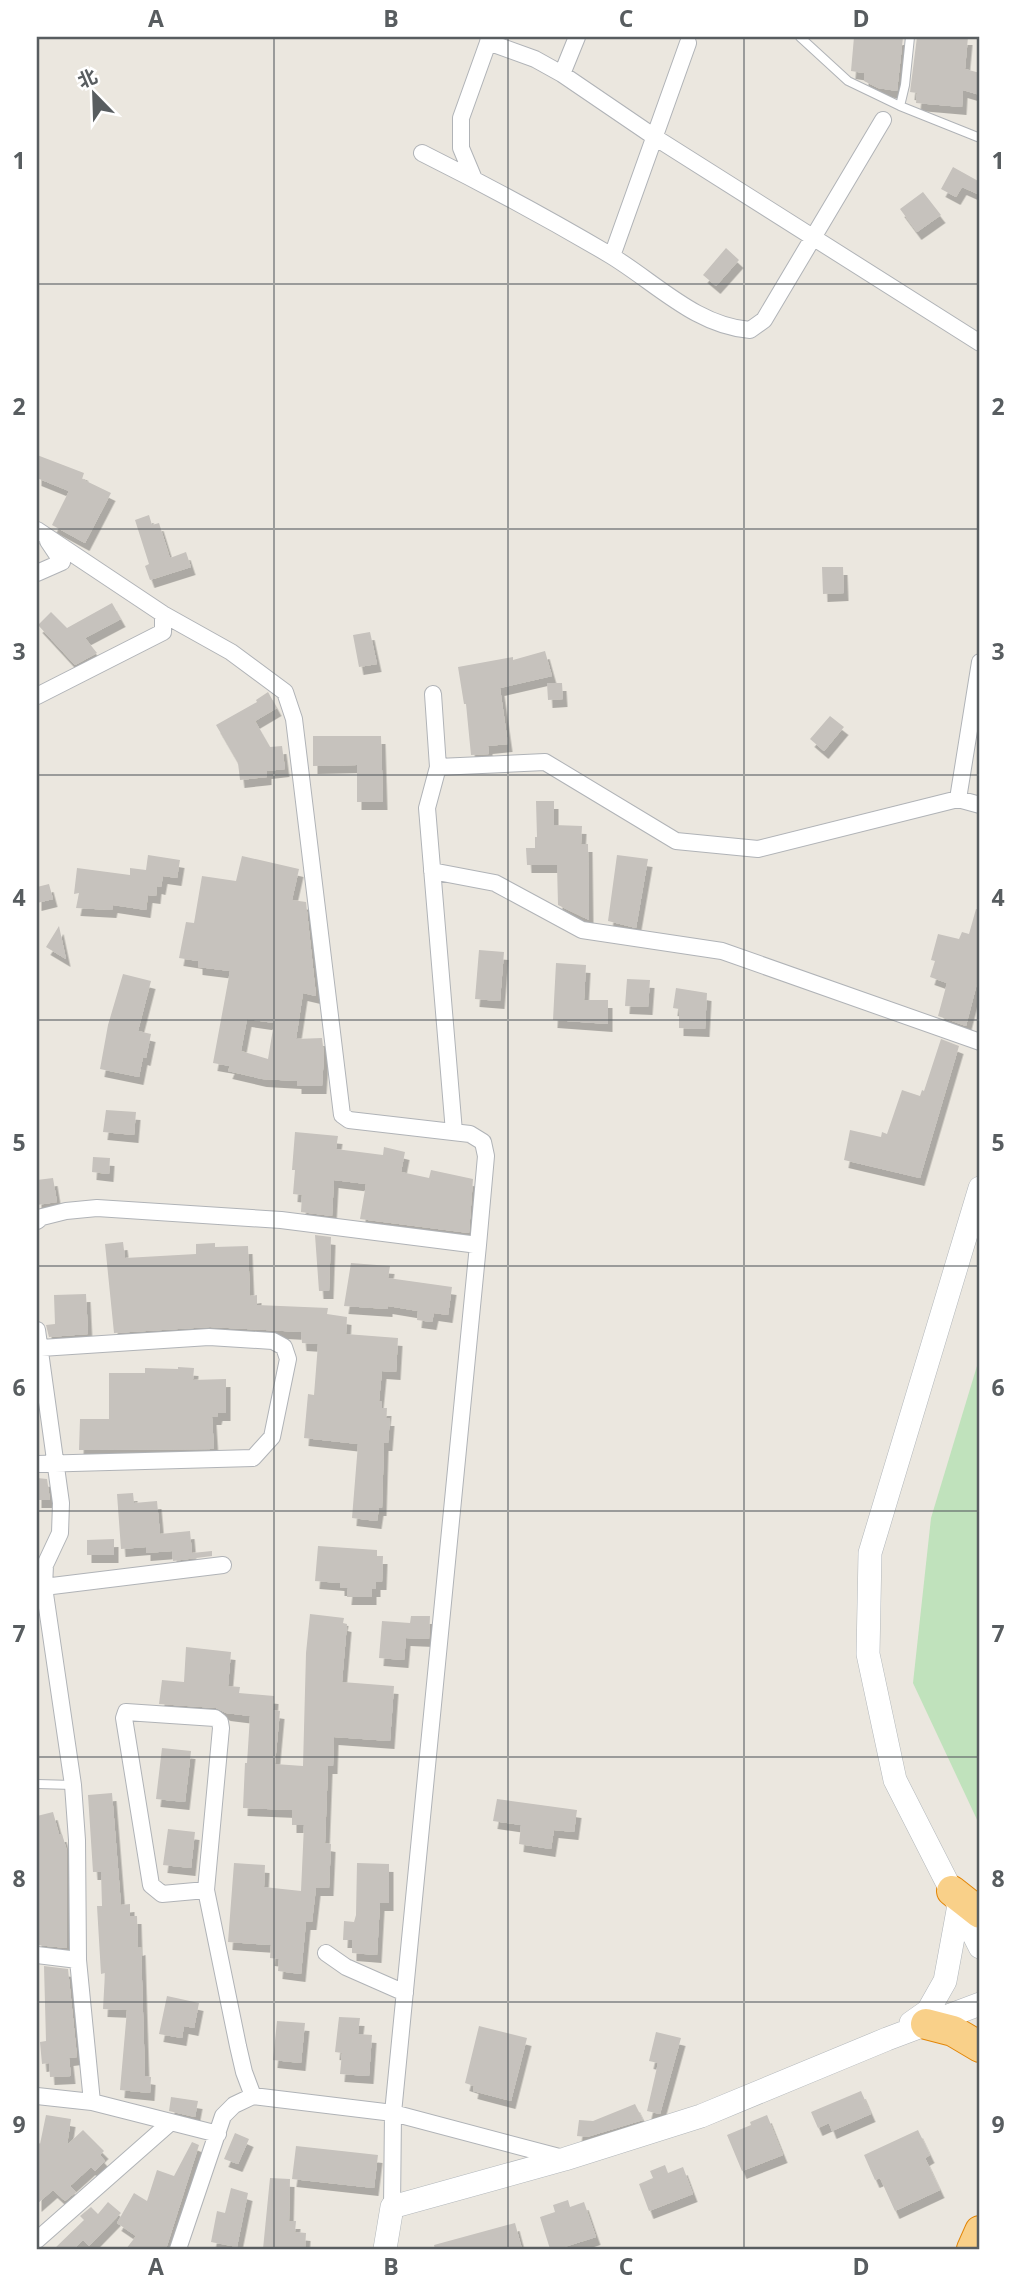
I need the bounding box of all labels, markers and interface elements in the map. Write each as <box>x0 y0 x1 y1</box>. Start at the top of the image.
text: A <box>148 2 164 34</box>
text: B <box>383 2 399 34</box>
text: C <box>619 2 633 34</box>
text: D <box>852 2 870 34</box>
north arrow <box>60 60 130 130</box>
text: 北 <box>74 63 101 94</box>
text: 1 <box>12 144 26 176</box>
text: 1 <box>991 144 1005 176</box>
text: 2 <box>12 390 26 422</box>
text: 2 <box>991 390 1005 422</box>
text: 3 <box>12 635 26 667</box>
text: 3 <box>991 635 1005 667</box>
text: 4 <box>12 881 26 913</box>
text: 4 <box>991 881 1005 913</box>
text: 5 <box>12 1126 26 1158</box>
text: 5 <box>991 1126 1005 1158</box>
text: 6 <box>12 1371 26 1403</box>
text: 6 <box>991 1371 1005 1403</box>
text: 7 <box>12 1617 26 1649</box>
text: 7 <box>991 1617 1005 1649</box>
text: 8 <box>12 1862 26 1894</box>
text: 8 <box>991 1862 1005 1894</box>
text: 9 <box>12 2108 26 2140</box>
text: 9 <box>991 2108 1005 2140</box>
text: A <box>148 2250 164 2282</box>
text: B <box>383 2250 399 2282</box>
text: C <box>619 2250 633 2282</box>
text: D <box>852 2250 870 2282</box>

